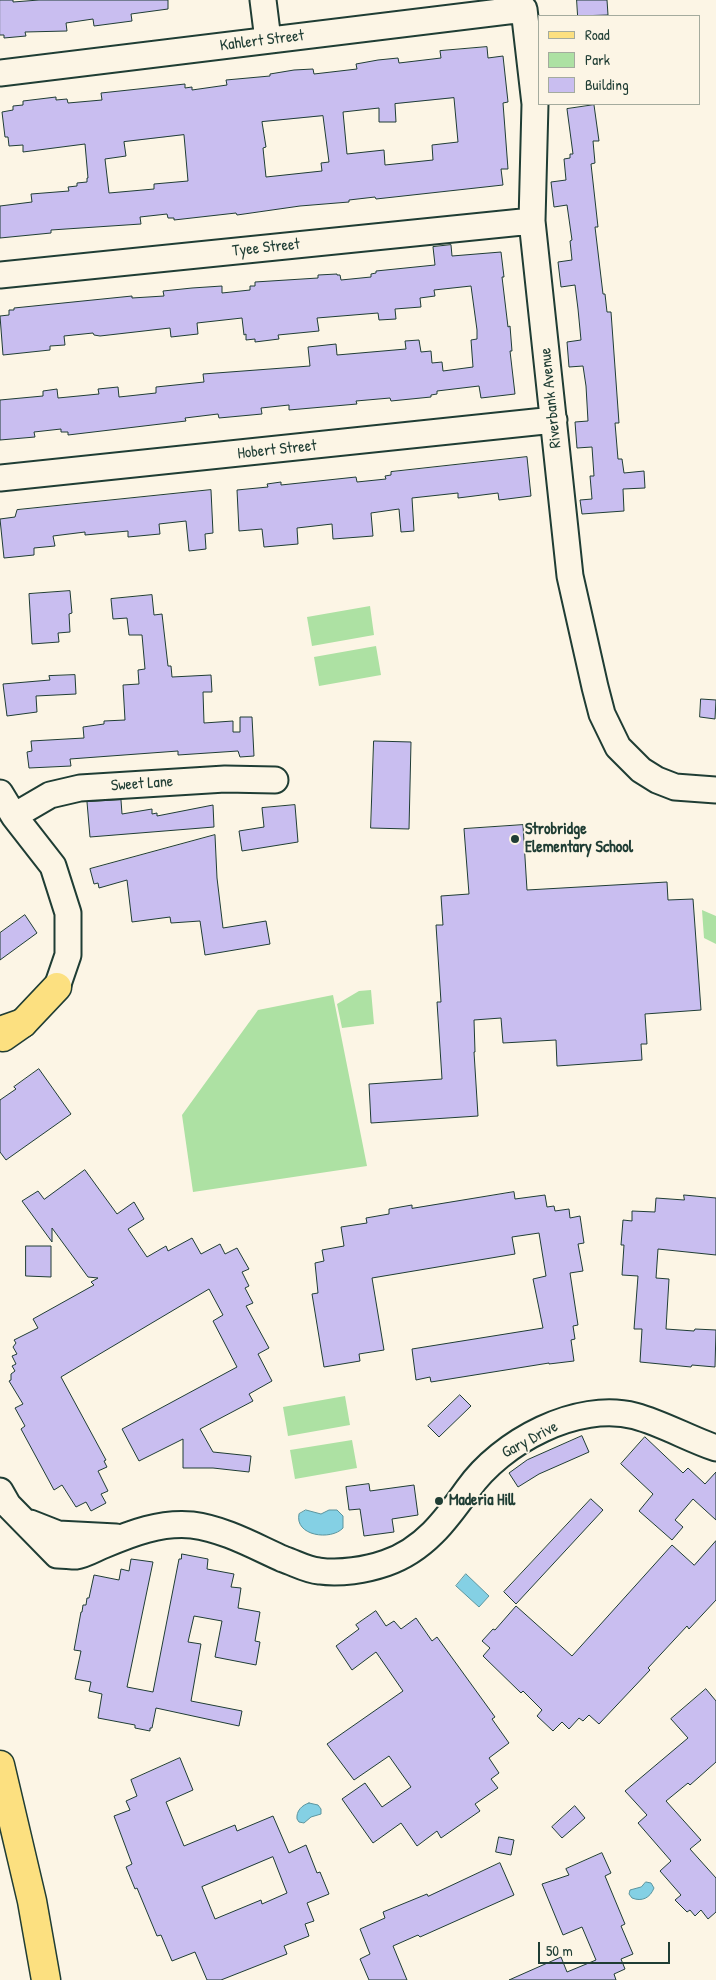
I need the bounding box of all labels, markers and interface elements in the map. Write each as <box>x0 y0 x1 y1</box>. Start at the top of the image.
legend <box>538 15 701 105</box>
text: Road <box>585 24 610 45</box>
street label: Kahlert Street <box>219 26 305 56</box>
text: Park <box>585 49 610 70</box>
text: Building <box>585 74 629 95</box>
street label: Tyee Street <box>231 235 301 261</box>
street label: Riverbank Avenue <box>536 347 566 449</box>
street label: Hobert Street <box>236 436 318 464</box>
street label: Sweet Lane <box>110 772 174 796</box>
place label: Strobridge Elementary School <box>525 820 633 858</box>
marker: Strobridge Elementary School <box>509 833 521 845</box>
street label: Gary Drive <box>499 1417 561 1463</box>
place label: Maderia Hill <box>449 1491 515 1511</box>
marker: Maderia Hill <box>433 1495 445 1507</box>
scale bar <box>541 1932 674 1964</box>
text: 50 m <box>546 1940 573 1961</box>

